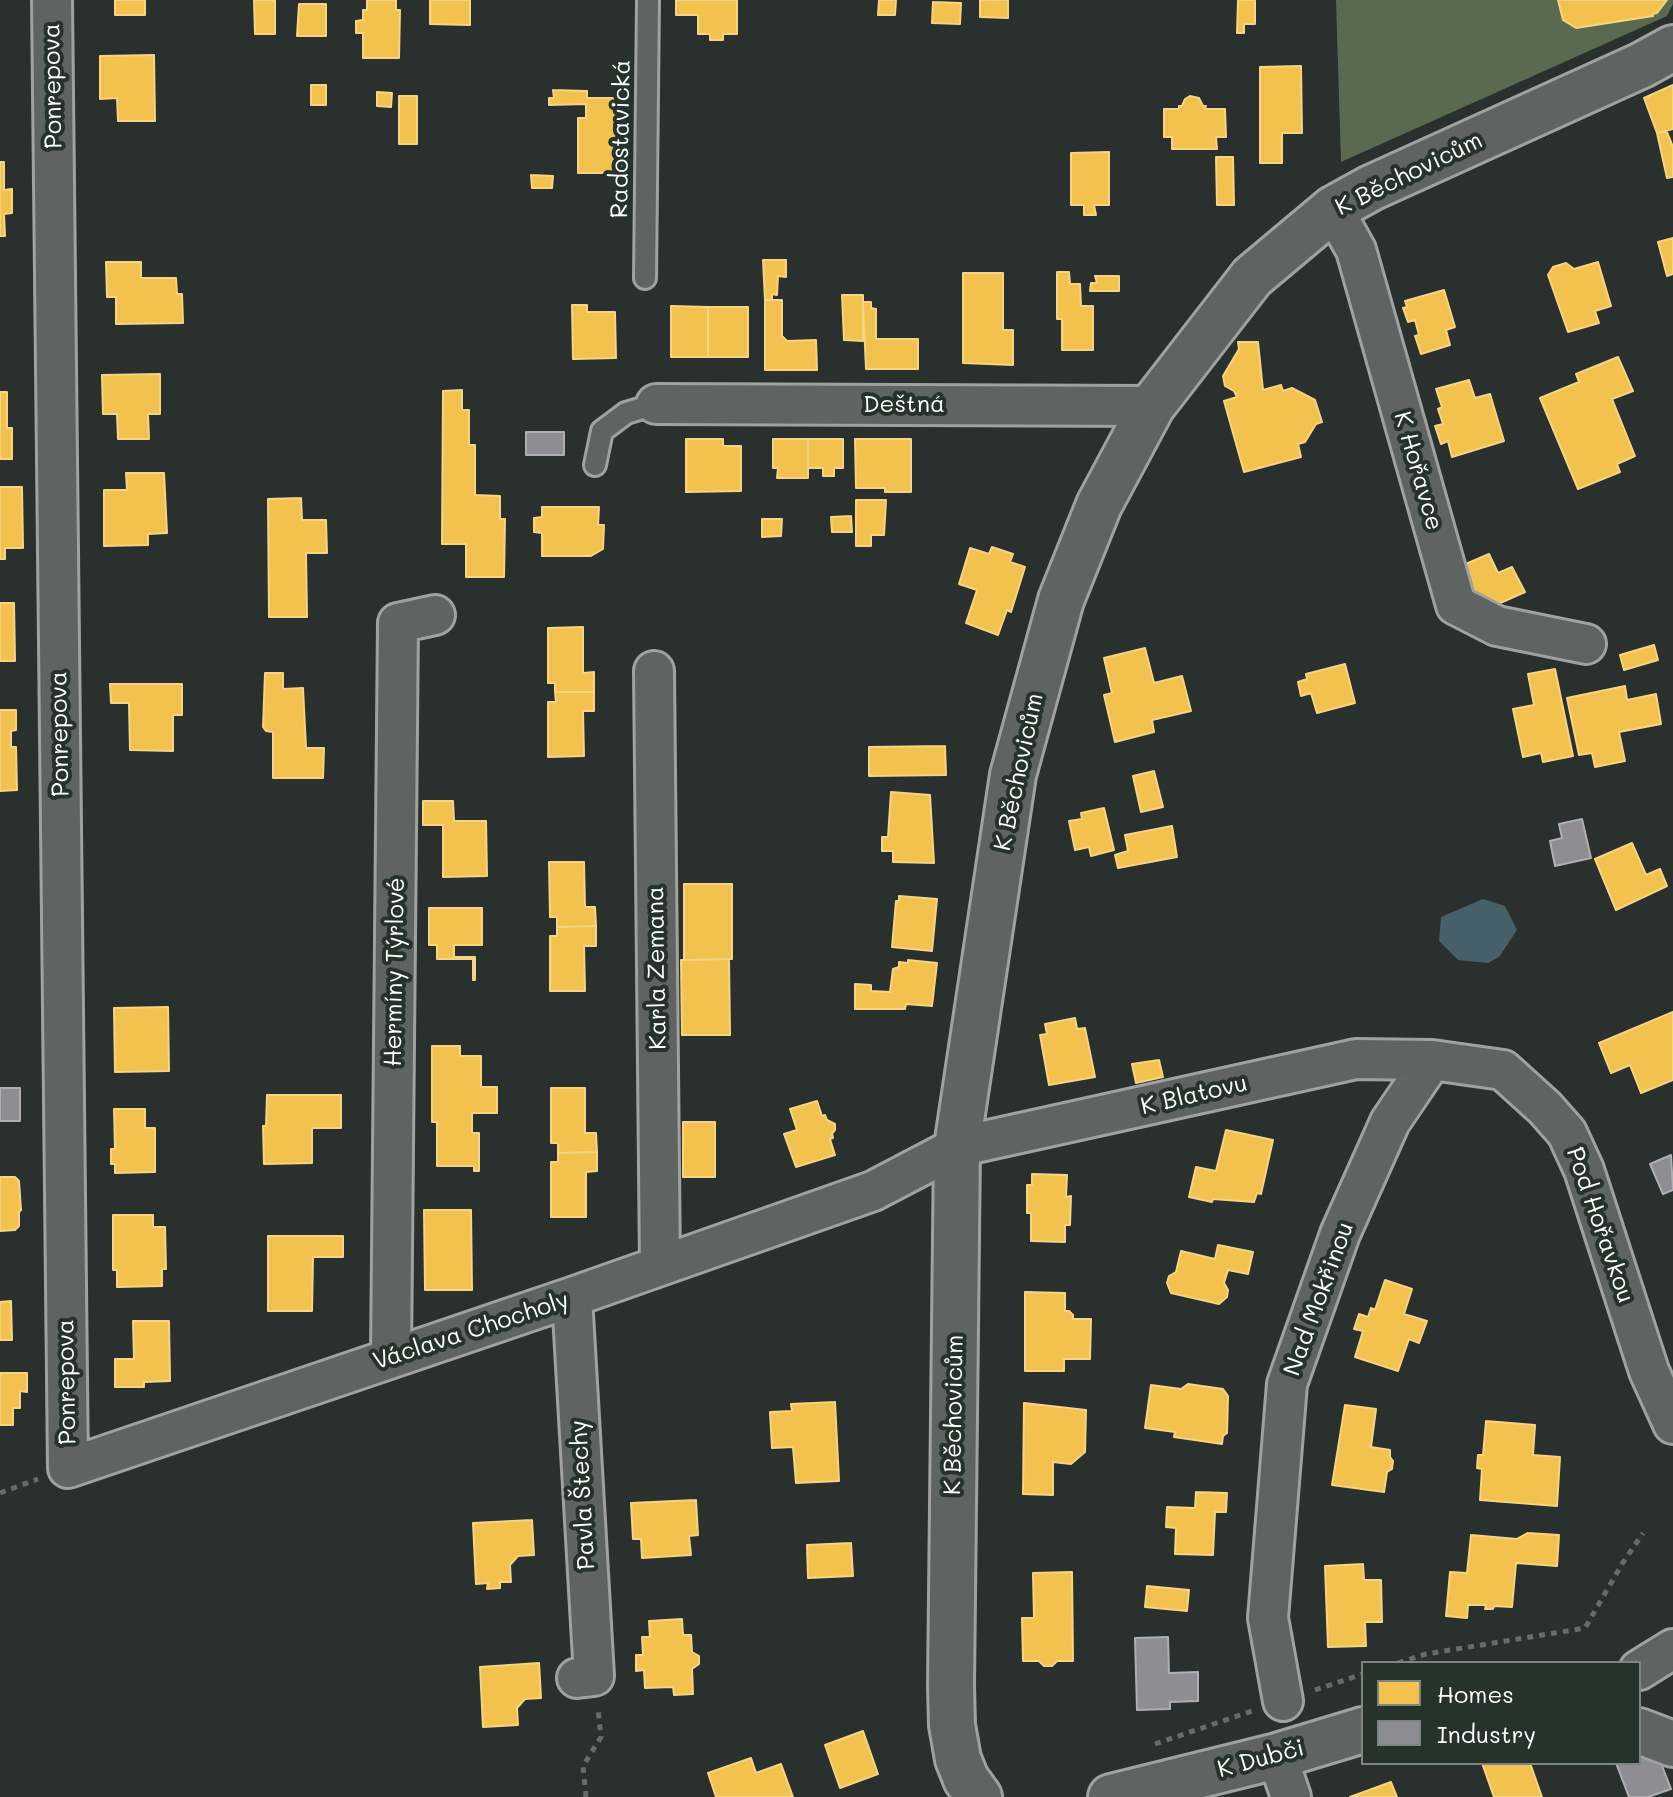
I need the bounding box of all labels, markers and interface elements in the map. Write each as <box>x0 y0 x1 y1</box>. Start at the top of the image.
street label: Ponrepova <box>38 23 68 149</box>
street label: Radostavická <box>605 59 637 219</box>
street label: K Běchovicům <box>1331 126 1487 222</box>
street label: Deštná <box>863 391 945 419</box>
street label: K Hořavce <box>1387 408 1449 534</box>
street label: Ponrepova <box>45 671 75 797</box>
street label: K Běchovicům <box>988 691 1050 853</box>
street label: Hermíny Týrlové <box>379 877 411 1067</box>
street label: Karla Zemana <box>641 886 673 1050</box>
street label: K Blatovu <box>1138 1069 1250 1121</box>
street label: Pod Hořavkou <box>1560 1143 1640 1307</box>
street label: Nad Mokřinou <box>1278 1218 1360 1380</box>
street label: Václava Chocholy <box>369 1286 573 1376</box>
street label: Ponrepova <box>52 1319 82 1445</box>
street label: K Běchovicům <box>938 1335 970 1495</box>
street label: Pavla Štechy <box>565 1419 601 1571</box>
legend <box>1361 1661 1641 1765</box>
text: Homes <box>1437 1678 1514 1709</box>
text: Industry <box>1437 1718 1536 1749</box>
street label: K Dubči <box>1214 1734 1308 1784</box>

